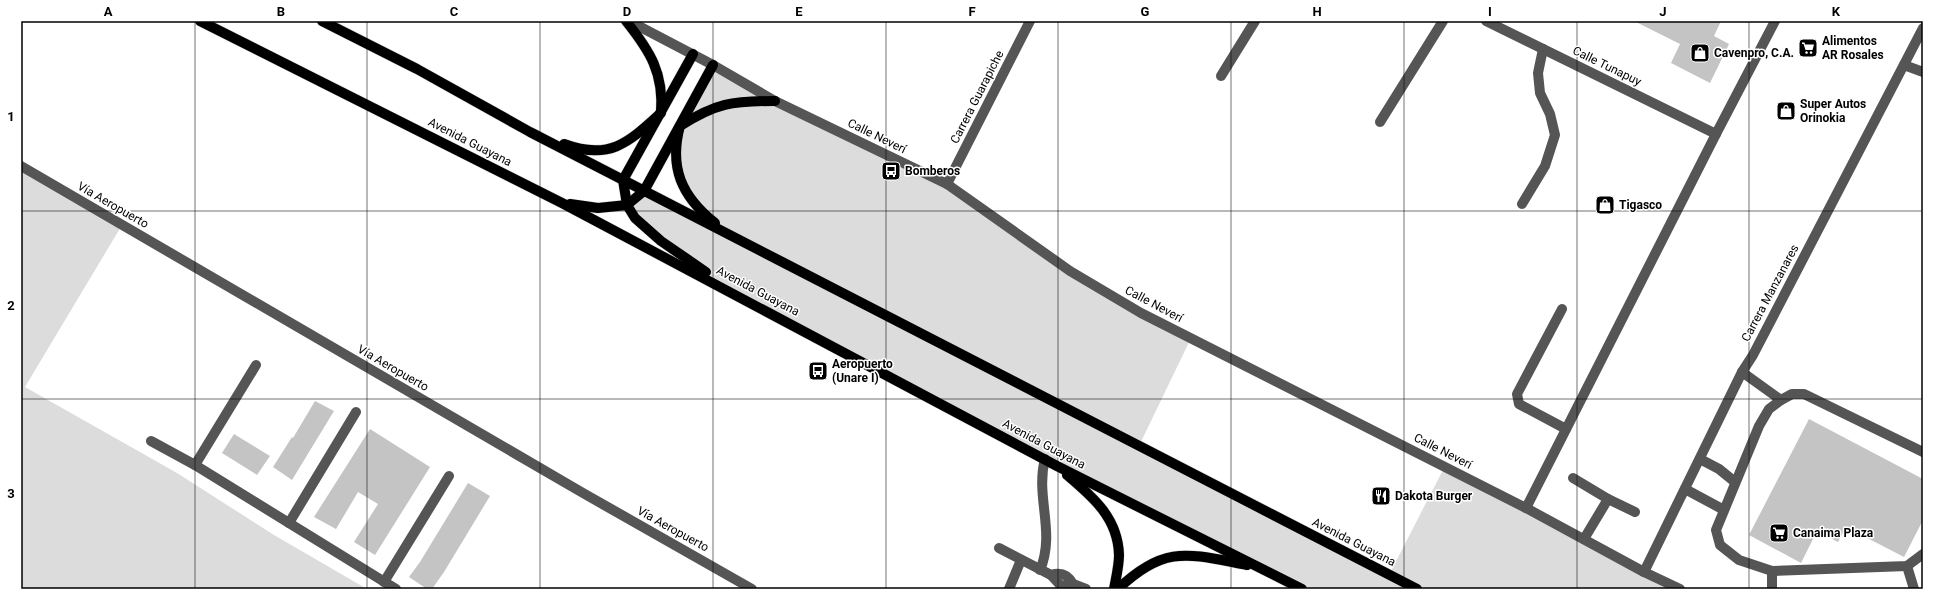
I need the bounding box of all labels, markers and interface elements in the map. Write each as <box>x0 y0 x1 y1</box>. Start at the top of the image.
text: A <box>104 4 113 19</box>
text: B <box>277 4 285 19</box>
text: C <box>450 4 459 19</box>
text: D <box>623 4 631 19</box>
text: E <box>795 4 803 19</box>
text: F <box>968 4 976 19</box>
text: G <box>1141 4 1150 19</box>
text: H <box>1312 4 1322 19</box>
text: I <box>1488 4 1492 19</box>
text: J <box>1659 4 1667 19</box>
text: K <box>1832 4 1841 19</box>
place label: Alimentos AR Rosales <box>1822 34 1884 62</box>
supermarket icon: Alimentos AR Rosales <box>1797 37 1819 59</box>
shop icon: Cavenpro, C.A. <box>1689 42 1711 64</box>
street label: Calle Tunapuy <box>1570 43 1644 89</box>
place label: Cavenpro, C.A. <box>1714 46 1794 60</box>
street label: Carrera Guarapiche <box>947 48 1007 146</box>
place label: Super Autos Orinokia <box>1800 97 1866 125</box>
shop icon: Super Autos Orinokia <box>1775 100 1797 122</box>
text: 1 <box>7 109 15 124</box>
street label: Avenida Guayana <box>426 115 514 169</box>
street label: Calle Neverí <box>845 116 910 157</box>
bus stop icon: Bomberos <box>880 160 902 182</box>
place label: Bomberos <box>905 164 960 178</box>
street label: Vía Aeropuerto <box>75 179 151 231</box>
shop icon: Tigasco <box>1594 194 1616 216</box>
place label: Tigasco <box>1619 198 1662 212</box>
street label: Carrera Manzanares <box>1739 242 1801 344</box>
street label: Avenida Guayana <box>714 263 802 319</box>
street label: Calle Neverí <box>1123 283 1186 326</box>
text: 2 <box>7 298 15 313</box>
street label: Vía Aeropuerto <box>355 342 431 394</box>
place label: Aeropuerto (Unare I) <box>832 357 893 385</box>
bus stop icon: Aeropuerto (Unare I) <box>807 360 829 382</box>
street label: Avenida Guayana <box>1000 416 1088 472</box>
street label: Calle Neverí <box>1412 430 1475 472</box>
restaurant icon: Dakota Burger <box>1370 485 1392 507</box>
text: 3 <box>7 486 15 501</box>
place label: Dakota Burger <box>1395 489 1473 503</box>
street label: Vía Aeropuerto <box>635 504 711 555</box>
street label: Avenida Guayana <box>1310 515 1398 569</box>
supermarket icon: Canaima Plaza <box>1768 522 1790 544</box>
place label: Canaima Plaza <box>1793 526 1874 540</box>

